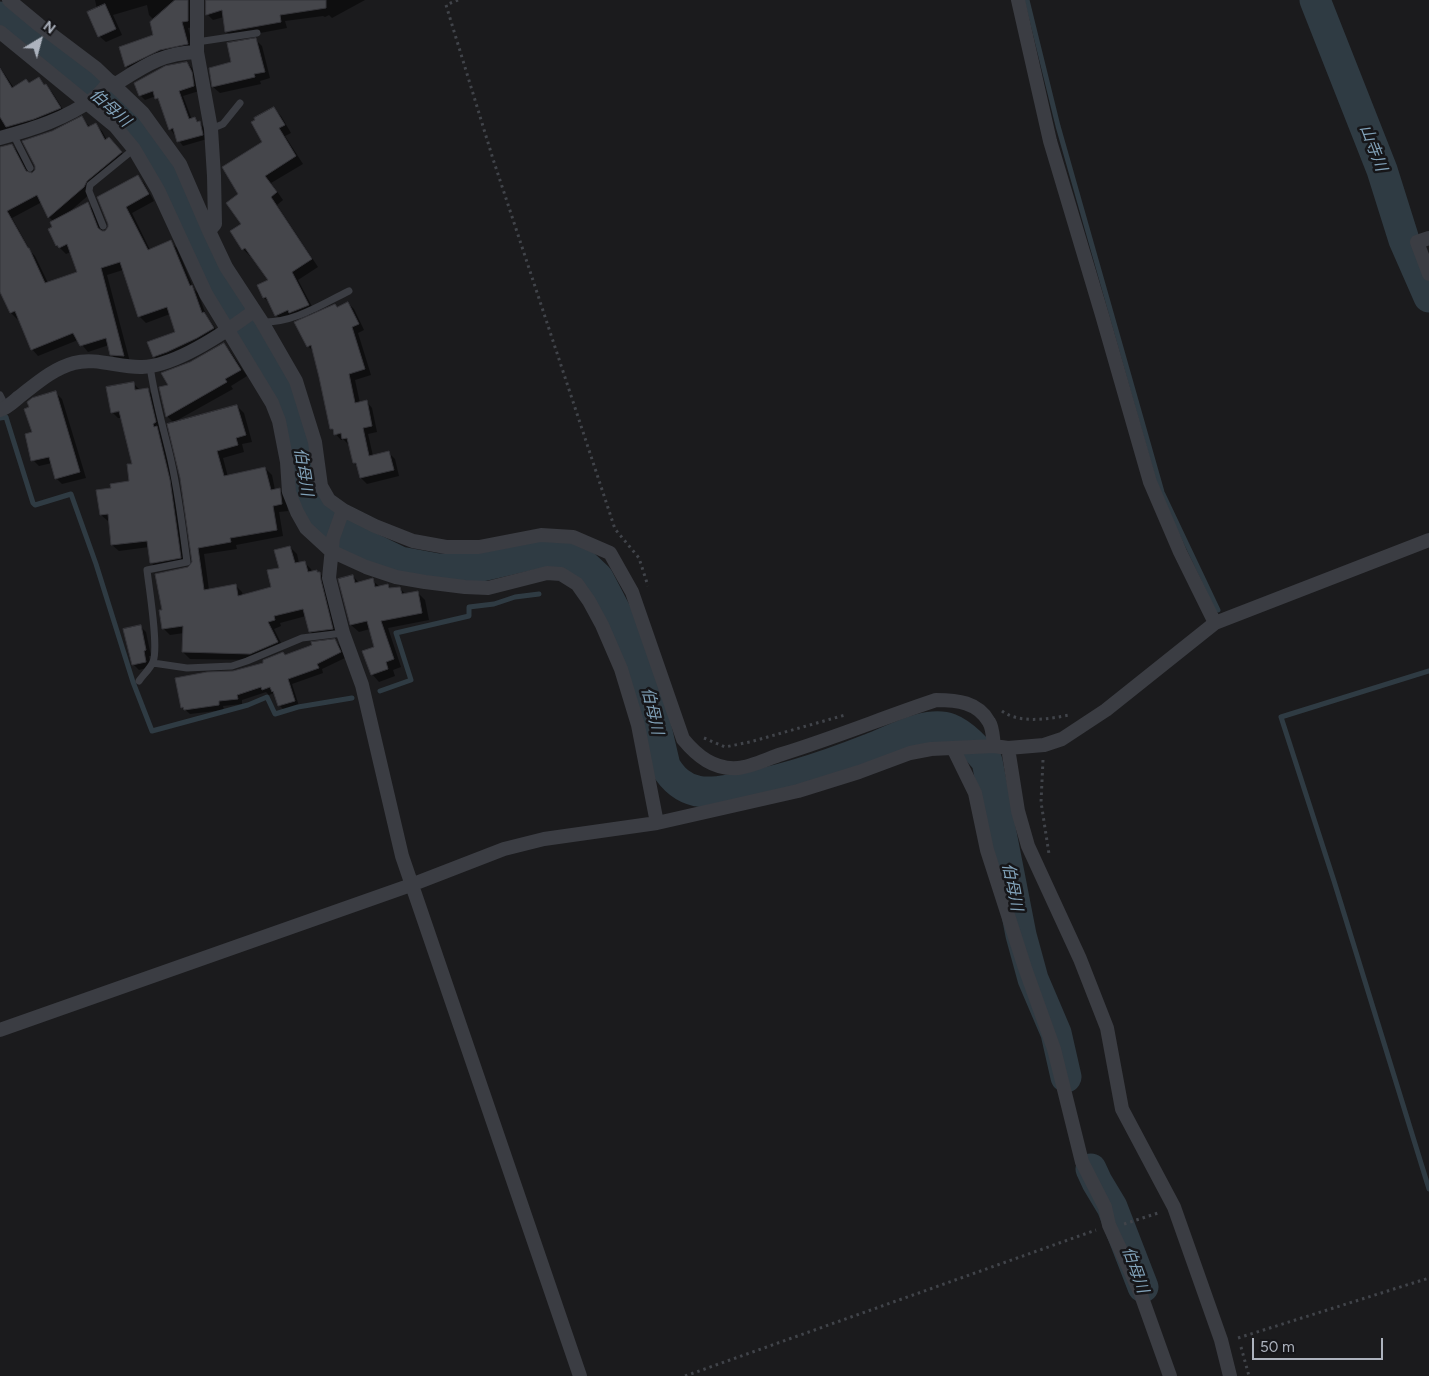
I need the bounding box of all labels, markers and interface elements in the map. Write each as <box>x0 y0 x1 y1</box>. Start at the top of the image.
north arrow <box>15 15 65 65</box>
text: N <box>40 18 59 38</box>
water label: 伯母川 <box>86 85 134 131</box>
water label: 山寺川 <box>1355 122 1391 174</box>
water label: 伯母川 <box>290 447 316 497</box>
water label: 伯母川 <box>637 685 667 737</box>
water label: 伯母川 <box>998 862 1026 912</box>
water label: 伯母川 <box>1118 1244 1152 1296</box>
scale bar <box>1254 1328 1385 1360</box>
text: 50 m <box>1260 1338 1295 1356</box>

